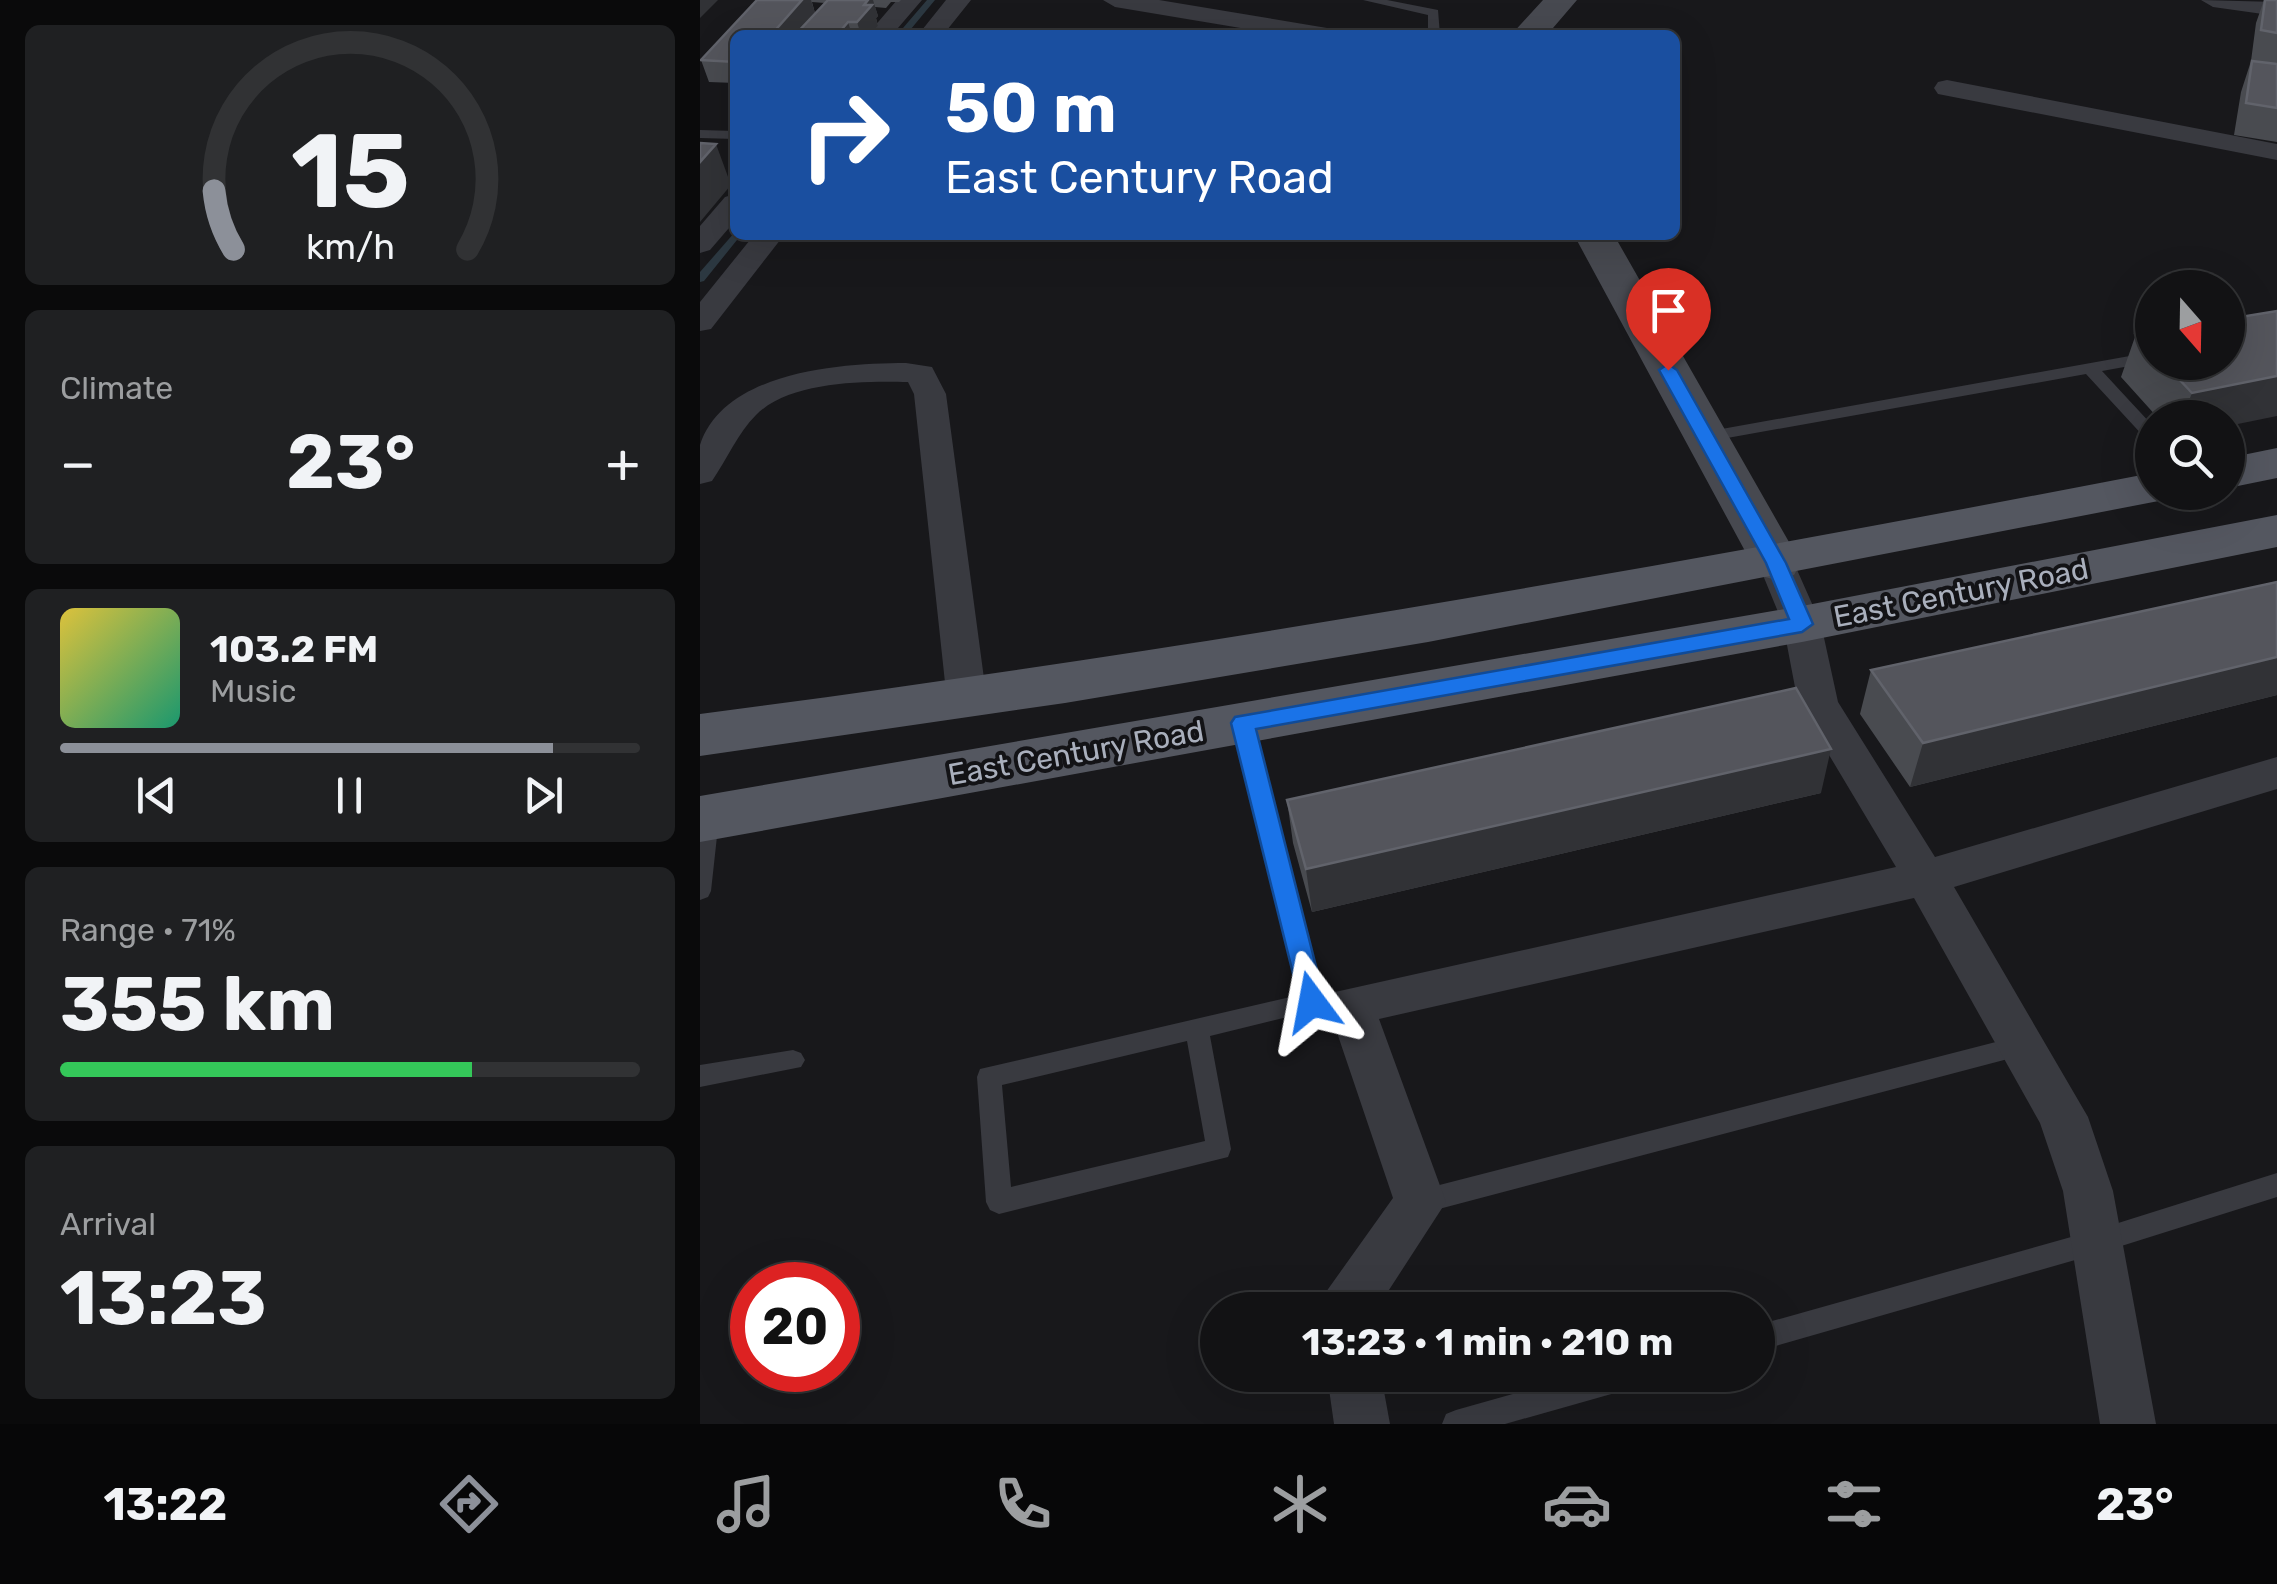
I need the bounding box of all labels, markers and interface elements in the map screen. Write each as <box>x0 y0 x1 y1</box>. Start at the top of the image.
text: 50 m <box>945 67 1117 150</box>
icon: right <box>780 70 910 200</box>
text: 15 <box>291 110 409 233</box>
text: East Century Road <box>945 151 1334 204</box>
text: km/h <box>305 226 395 268</box>
pin <box>1626 268 1711 371</box>
north arrow <box>2135 270 2245 380</box>
map controls <box>2135 270 2245 510</box>
icon: arrive <box>1641 283 1696 338</box>
text: Climate <box>60 369 173 407</box>
button: search <box>2135 400 2245 510</box>
text: 23° <box>286 418 415 507</box>
text: − <box>60 431 96 496</box>
text: + <box>606 431 640 496</box>
street label: East Century Road <box>1830 551 2092 635</box>
text: 103.2 FM <box>210 626 378 672</box>
text: Music <box>210 672 296 710</box>
street label: East Century Road <box>945 713 1207 793</box>
icon: previous <box>129 768 184 823</box>
icon: pause <box>322 768 377 823</box>
icon: next <box>516 768 571 823</box>
text: Range · 71% <box>60 911 236 949</box>
position arrow <box>1260 950 1364 1054</box>
text: 355 km <box>60 960 335 1049</box>
text: Arrival <box>60 1205 156 1243</box>
text: 13:23 <box>60 1254 267 1343</box>
speed limit sign: 20 <box>730 1262 860 1392</box>
text: 13:23 · 1 min · 210 m <box>1302 1319 1673 1365</box>
icon: directions <box>434 1469 504 1539</box>
icon: music <box>711 1469 781 1539</box>
icon: phone <box>988 1469 1058 1539</box>
icon: climate <box>1265 1469 1335 1539</box>
icon: car <box>1542 1469 1612 1539</box>
icon: filters <box>1819 1469 1889 1539</box>
text: 13:22 <box>103 1478 227 1531</box>
text: 23° <box>2096 1478 2173 1531</box>

